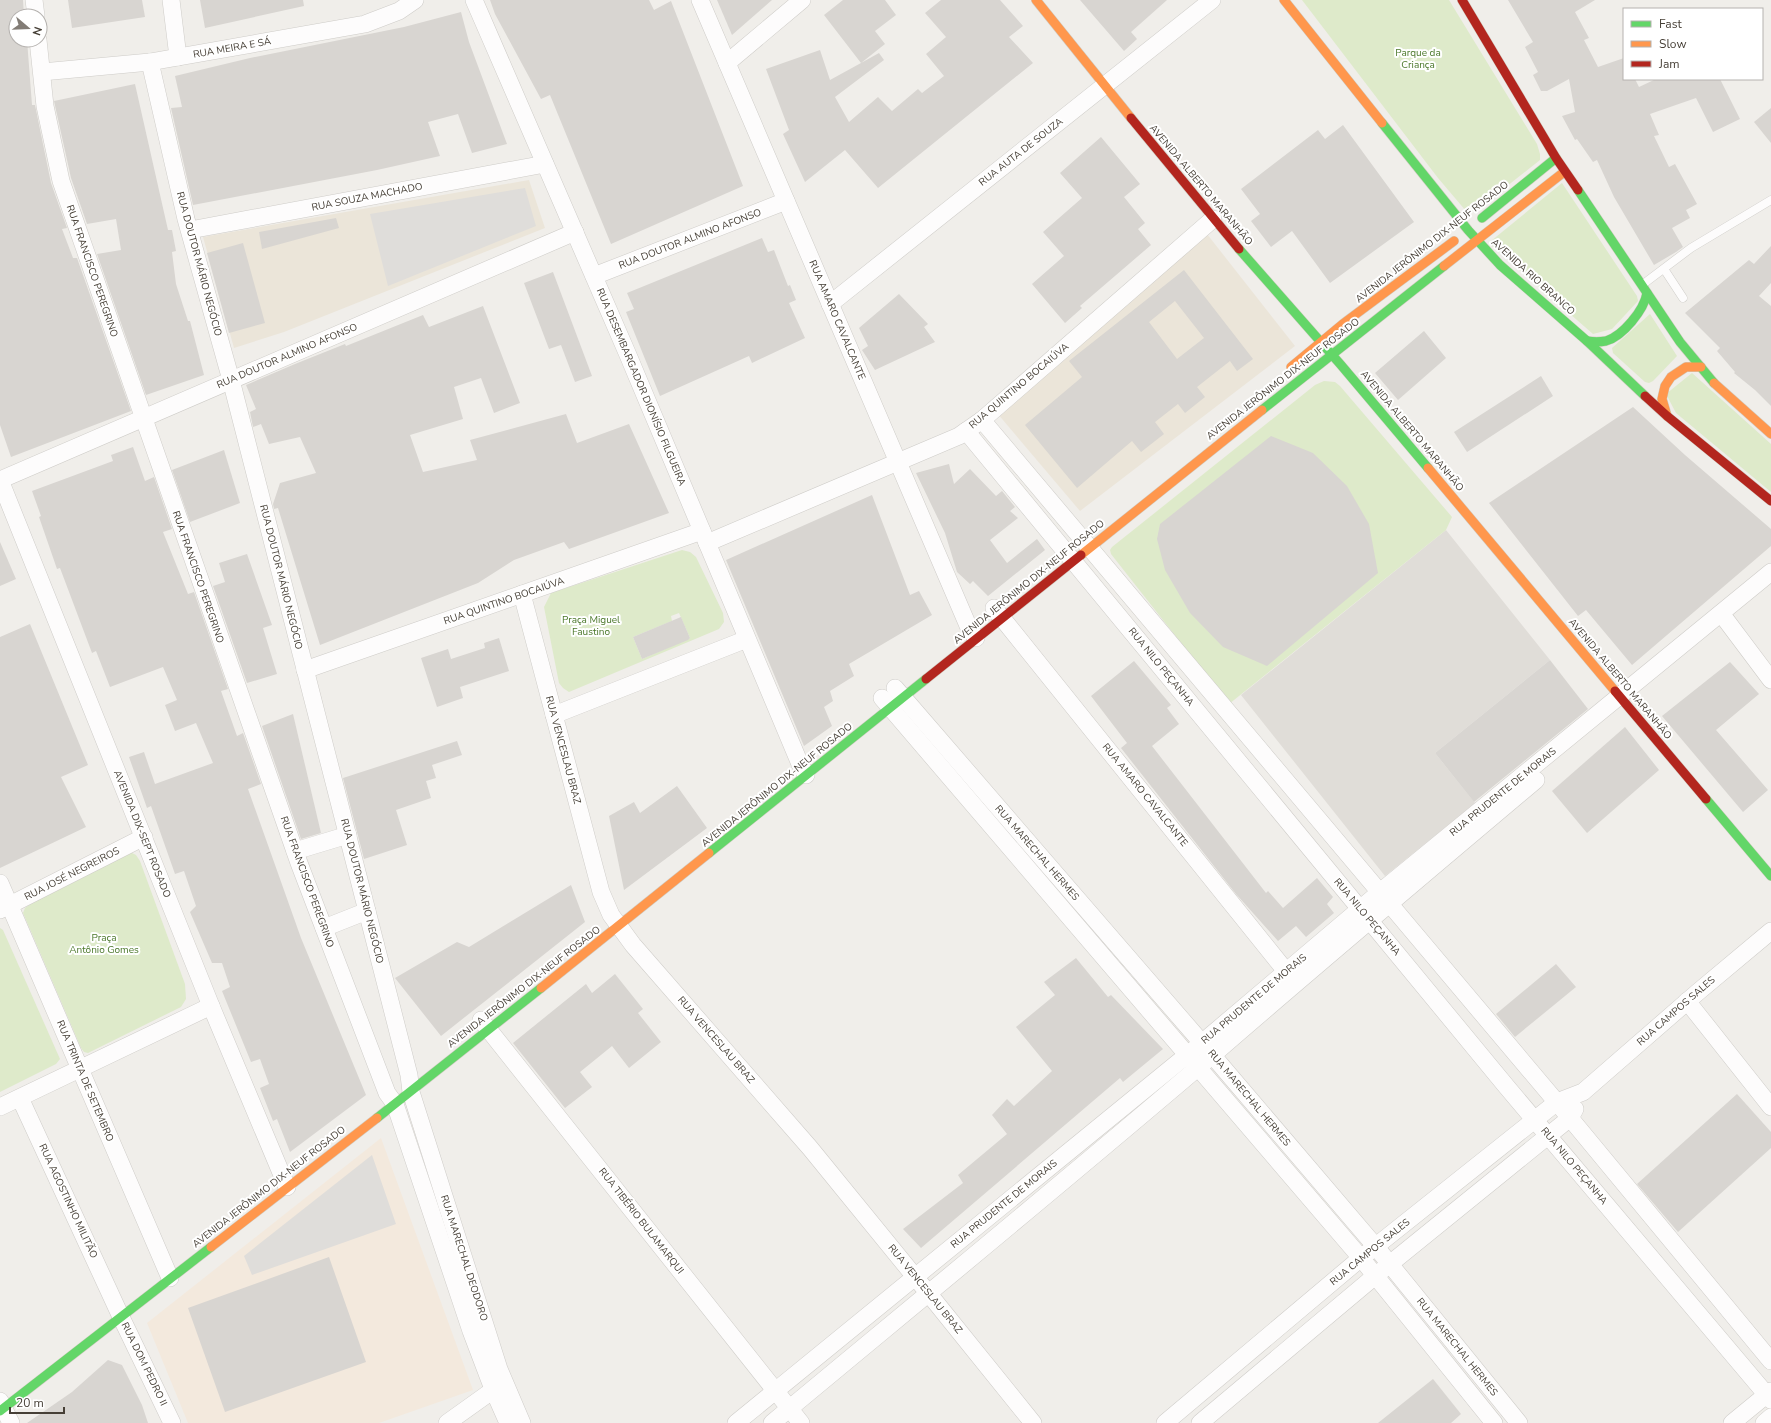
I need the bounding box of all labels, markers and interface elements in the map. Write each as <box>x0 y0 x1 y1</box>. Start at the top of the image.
north arrow <box>8 8 48 48</box>
legend <box>1623 8 1763 80</box>
text: Fast <box>1659 16 1682 32</box>
text: N <box>29 25 45 37</box>
street label: RUA MEIRA E SÁ <box>192 34 273 62</box>
text: Slow <box>1659 36 1687 52</box>
park label: Parque da Criança <box>1395 46 1441 72</box>
text: Jam <box>1658 56 1680 72</box>
street label: RUA AUTA DE SOUZA <box>976 114 1067 189</box>
street label: AVENIDA ALBERTO MARANHÃO <box>1146 122 1256 249</box>
street label: AVENIDA JERÔNIMO DIX-NEUF ROSADO <box>1353 178 1512 306</box>
street label: RUA SOUZA MACHADO <box>310 179 424 215</box>
street label: RUA DOUTOR MÁRIO NEGÓCIO <box>173 190 225 338</box>
street label: RUA FRANCISCO PEREGRINO <box>63 203 121 339</box>
street label: RUA DOUTOR ALMINO AFONSO <box>617 205 764 273</box>
street label: AVENIDA RIO BRANCO <box>1488 236 1578 319</box>
street label: RUA AMARO CAVALCANTE <box>805 258 869 382</box>
street label: RUA DESEMBARGADOR DIONÍSIO FILGUEIRA <box>593 286 689 489</box>
street label: AVENIDA JERÔNIMO DIX-NEUF ROSADO <box>1204 315 1363 443</box>
street label: RUA DOUTOR ALMINO AFONSO <box>214 320 360 392</box>
street label: RUA QUINTINO BOCAIÚVA <box>966 339 1073 432</box>
street label: AVENIDA ALBERTO MARANHÃO <box>1357 368 1467 495</box>
street label: RUA DOUTOR MÁRIO NEGÓCIO <box>256 503 306 651</box>
street label: RUA FRANCISCO PEREGRINO <box>169 509 227 645</box>
street label: AVENIDA JERÔNIMO DIX-NEUF ROSADO <box>951 516 1108 647</box>
street label: RUA QUINTINO BOCAIÚVA <box>442 574 567 628</box>
park label: Praça Miguel Faustino <box>562 613 620 639</box>
street label: AVENIDA ALBERTO MARANHÃO <box>1565 616 1675 743</box>
street label: RUA NILO PEÇANHA <box>1125 625 1198 710</box>
street label: RUA VENCESLAU BRAZ <box>542 694 584 806</box>
street label: AVENIDA JERÔNIMO DIX-NEUF ROSADO <box>699 719 856 850</box>
street label: RUA AMARO CAVALCANTE <box>1099 741 1191 850</box>
street label: RUA PRUDENTE DE MORAIS <box>1447 744 1559 840</box>
street label: AVENIDA DIX-SEPT ROSADO <box>110 768 174 900</box>
street label: RUA MARECHAL HERMES <box>992 802 1082 904</box>
street label: RUA FRANCISCO PEREGRINO <box>277 814 337 950</box>
street label: RUA DOUTOR MÁRIO NEGÓCIO <box>337 817 387 965</box>
street label: RUA JOSÉ NEGREIROS <box>22 844 122 904</box>
street label: RUA NILO PEÇANHA <box>1330 875 1404 959</box>
street label: AVENIDA JERÔNIMO DIX-NEUF ROSADO <box>445 923 604 1051</box>
park label: Praça Antônio Gomes <box>69 931 139 957</box>
street label: RUA PRUDENTE DE MORAIS <box>1198 951 1310 1047</box>
street label: RUA CAMPOS SALES <box>1634 973 1718 1049</box>
street label: RUA VENCESLAU BRAZ <box>674 993 758 1087</box>
street label: RUA TRINTA DE SETEMBRO <box>53 1018 117 1144</box>
street label: RUA MARECHAL HERMES <box>1204 1047 1294 1149</box>
street label: AVENIDA JERÔNIMO DIX-NEUF ROSADO <box>190 1123 349 1251</box>
street label: RUA NILO PEÇANHA <box>1537 1124 1611 1208</box>
street label: RUA AGOSTINHO MILITÃO <box>35 1141 101 1261</box>
street label: RUA PRUDENTE DE MORAIS <box>948 1156 1060 1252</box>
street label: RUA TIBÉRIO BULAMARQUI <box>595 1165 687 1277</box>
street label: RUA MARECHAL DEODORO <box>437 1193 491 1323</box>
street label: RUA CAMPOS SALES <box>1327 1215 1413 1289</box>
street label: RUA VENCESLAU BRAZ <box>885 1241 966 1337</box>
street label: RUA MARECHAL HERMES <box>1413 1295 1501 1399</box>
street label: RUA DOM PEDRO II <box>118 1320 170 1408</box>
scale bar <box>10 1389 64 1415</box>
text: 20 m <box>16 1395 44 1411</box>

